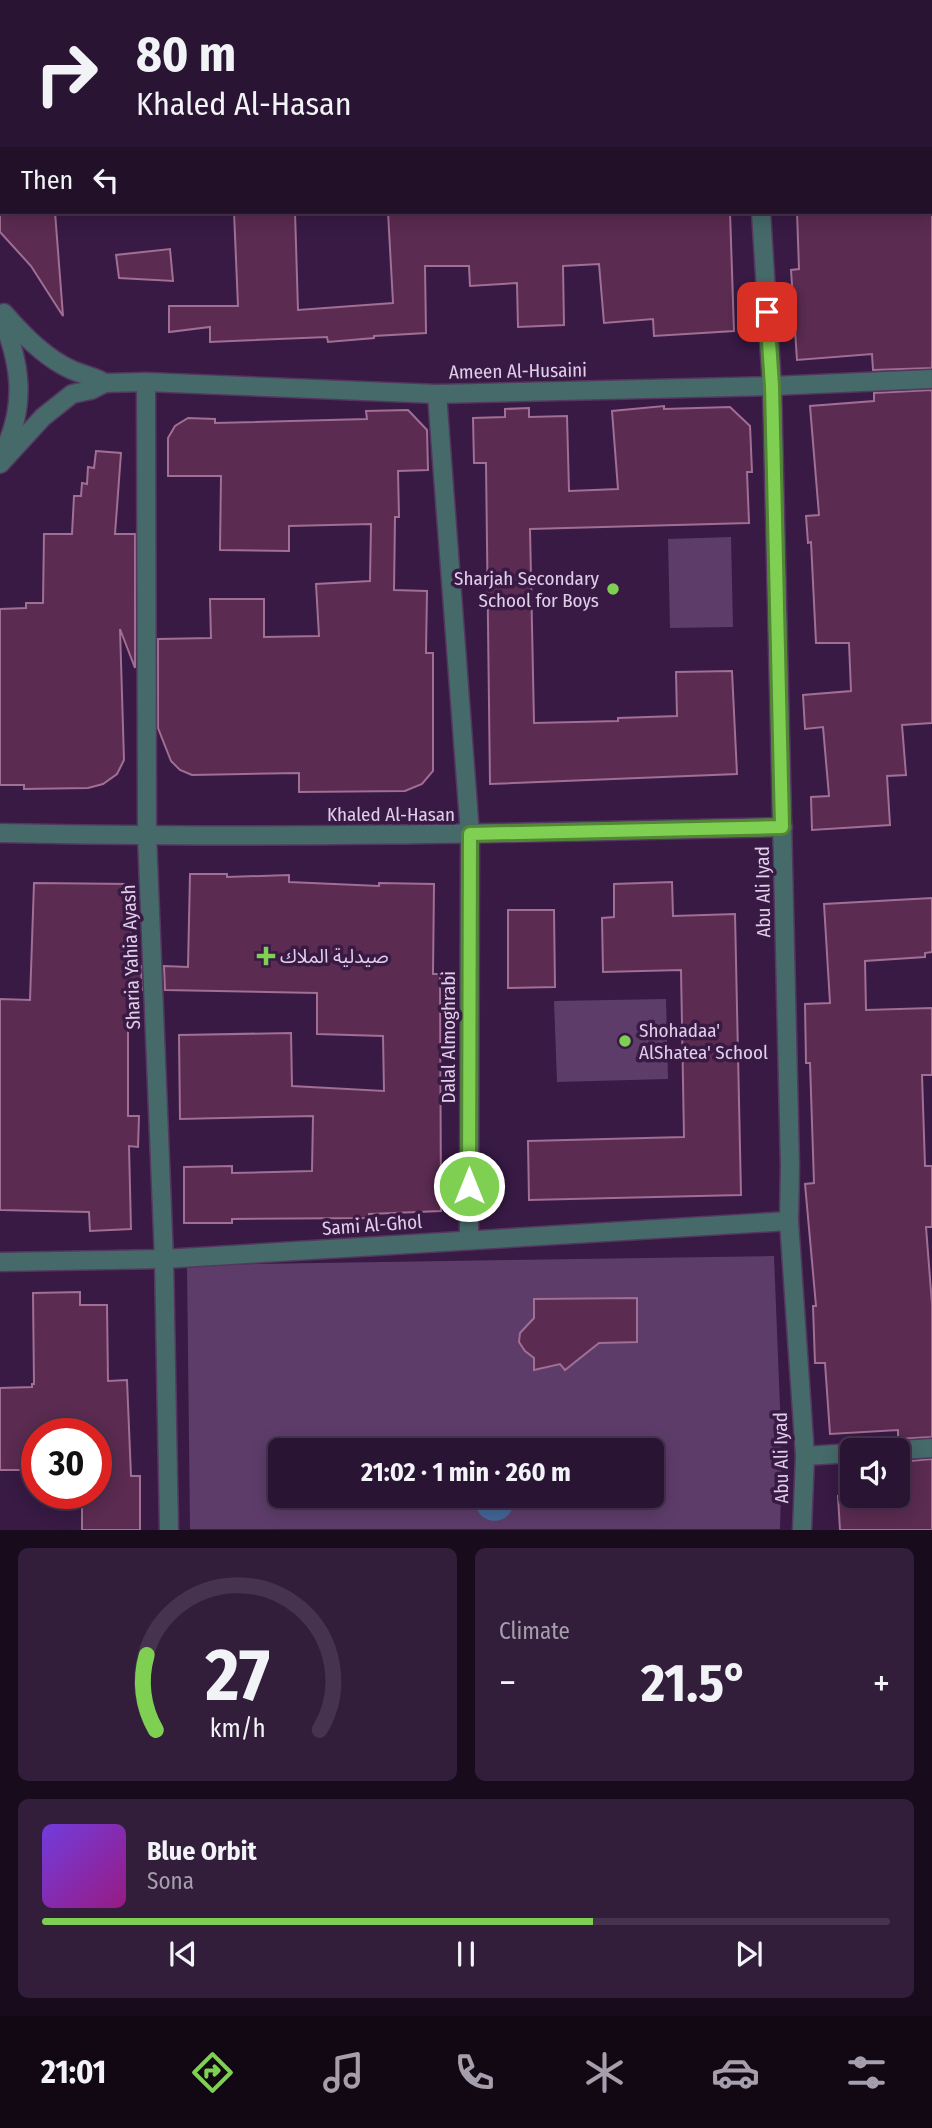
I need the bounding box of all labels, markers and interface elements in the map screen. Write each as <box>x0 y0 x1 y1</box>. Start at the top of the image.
text: 80 m <box>136 25 236 84</box>
icon: right <box>21 28 112 119</box>
text: Khaled Al-Hasan <box>136 85 352 123</box>
icon: left <box>87 161 125 199</box>
text: Then <box>21 165 73 196</box>
pin <box>737 282 797 342</box>
icon: arrive <box>748 293 786 331</box>
street label: Ameen Al-Husaini <box>449 358 587 384</box>
place label: Sharjah Secondary School for Boys <box>454 567 600 612</box>
marker: Sharjah Secondary School for Boys <box>605 581 621 597</box>
street label: Khaled Al-Hasan <box>327 803 455 826</box>
street label: Abu Ali Iyad <box>751 846 775 938</box>
street label: Sharia Yahia Ayash <box>117 884 145 1030</box>
place label: صيدلية الملاك <box>280 945 389 968</box>
marker: صيدلية الملاك <box>258 948 274 964</box>
street label: Dalal Almoghrabi <box>437 971 460 1103</box>
place label: Shohadaa' AlShatea' School <box>639 1019 768 1064</box>
marker: Shohadaa' AlShatea' School <box>617 1033 633 1049</box>
position arrow <box>432 1149 506 1223</box>
street label: Sami Al-Ghol <box>321 1210 423 1240</box>
street label: Abu Ali Iyad <box>769 1412 793 1504</box>
speed limit sign: 30 <box>21 1418 112 1509</box>
map controls <box>840 1438 910 1508</box>
button: sound <box>840 1438 910 1508</box>
text: 21:02 · 1 min · 260 m <box>361 1457 571 1488</box>
text: Climate <box>499 1617 570 1645</box>
text: 27 <box>204 1633 270 1720</box>
text: 21.5° <box>641 1652 748 1715</box>
text: − <box>499 1660 516 1706</box>
text: + <box>873 1660 890 1706</box>
text: km/h <box>210 1714 265 1744</box>
text: Blue Orbit <box>147 1836 257 1867</box>
text: Sona <box>147 1867 194 1895</box>
icon: previous <box>164 1935 202 1973</box>
icon: pause <box>447 1935 485 1973</box>
icon: next <box>730 1935 768 1973</box>
icon: directions <box>188 2048 237 2097</box>
icon: music <box>319 2048 368 2097</box>
icon: phone <box>450 2048 499 2097</box>
icon: climate <box>580 2048 629 2097</box>
icon: car <box>711 2048 760 2097</box>
icon: filters <box>842 2048 891 2097</box>
text: 21:01 <box>41 2053 106 2091</box>

